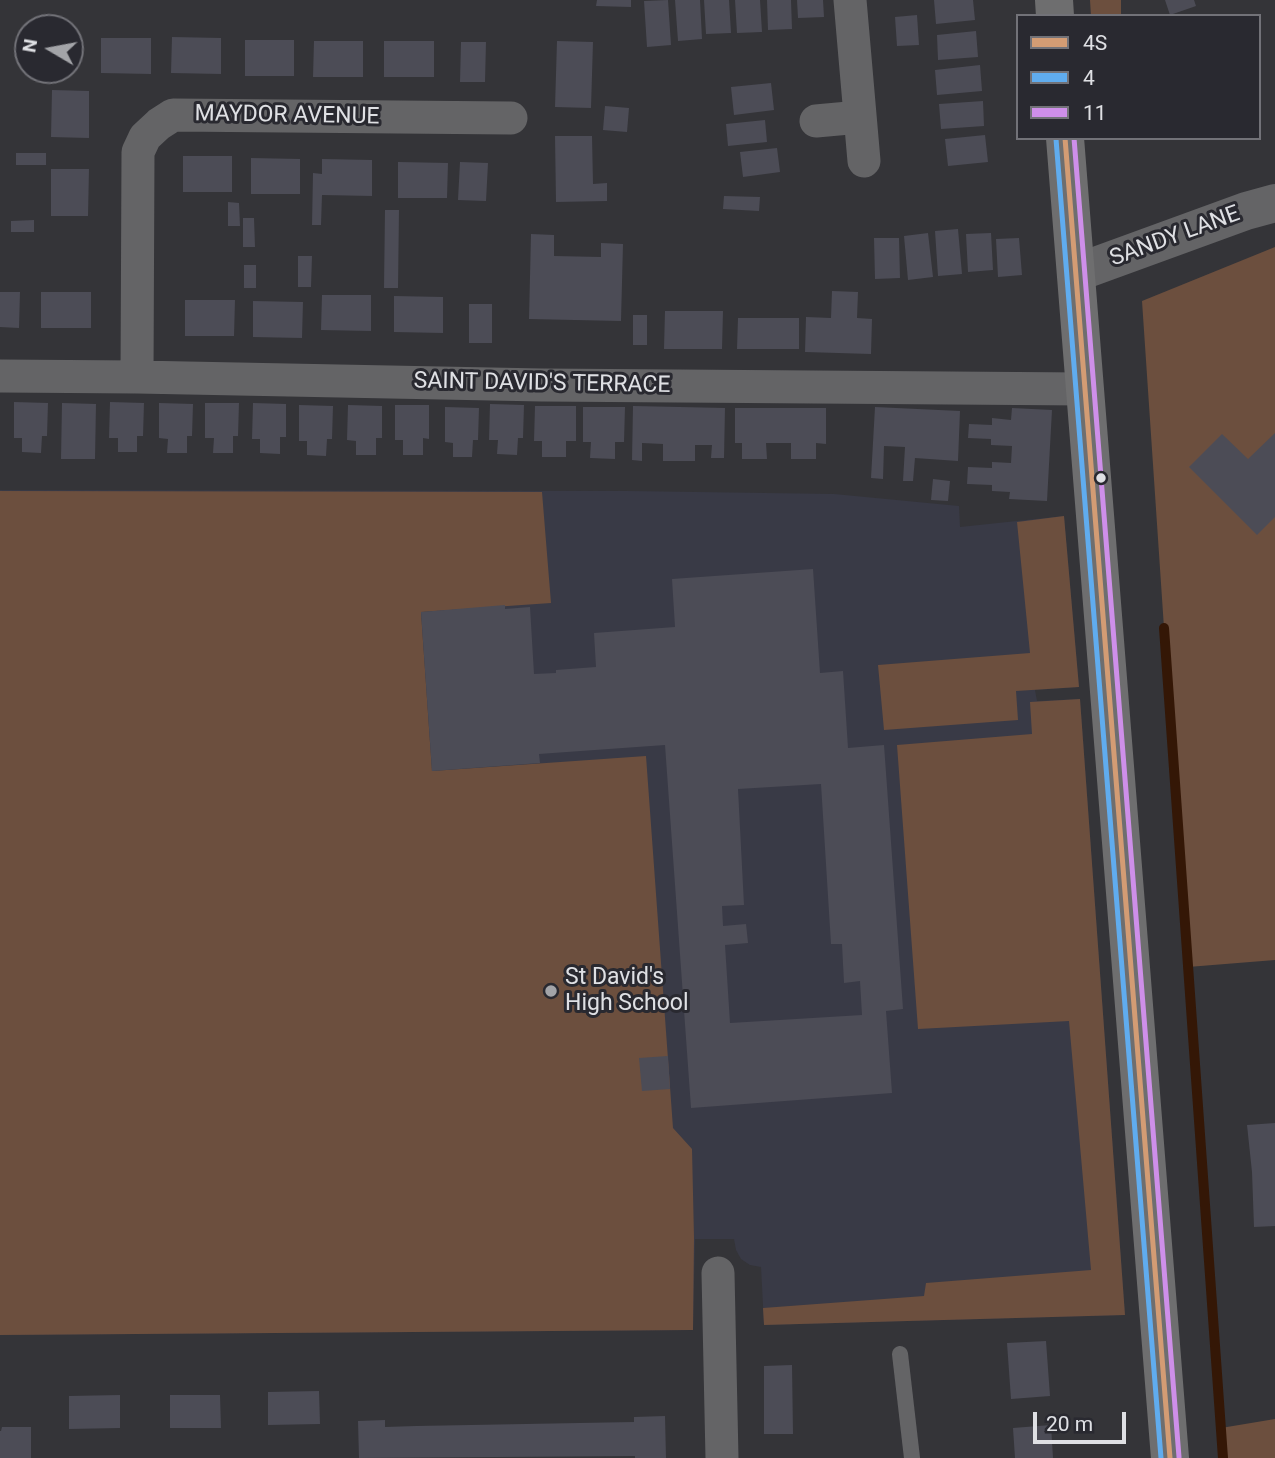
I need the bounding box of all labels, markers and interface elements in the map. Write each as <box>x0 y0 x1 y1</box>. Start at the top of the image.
north arrow <box>14 14 84 84</box>
legend <box>1016 14 1261 140</box>
text: 4S <box>1083 31 1107 55</box>
text: N <box>17 37 42 54</box>
text: 4 <box>1083 66 1095 90</box>
street label: MAYDOR AVENUE <box>194 101 380 131</box>
text: 11 <box>1083 101 1107 125</box>
street label: SANDY LANE <box>1106 201 1244 273</box>
street label: SAINT DAVID'S TERRACE <box>413 368 671 400</box>
unlabelled marker <box>1094 471 1108 485</box>
place label: St David's High School <box>565 964 688 1018</box>
marker: St David's High School <box>543 983 559 999</box>
scale bar <box>1037 1398 1130 1442</box>
text: 20 m <box>1046 1412 1093 1436</box>

